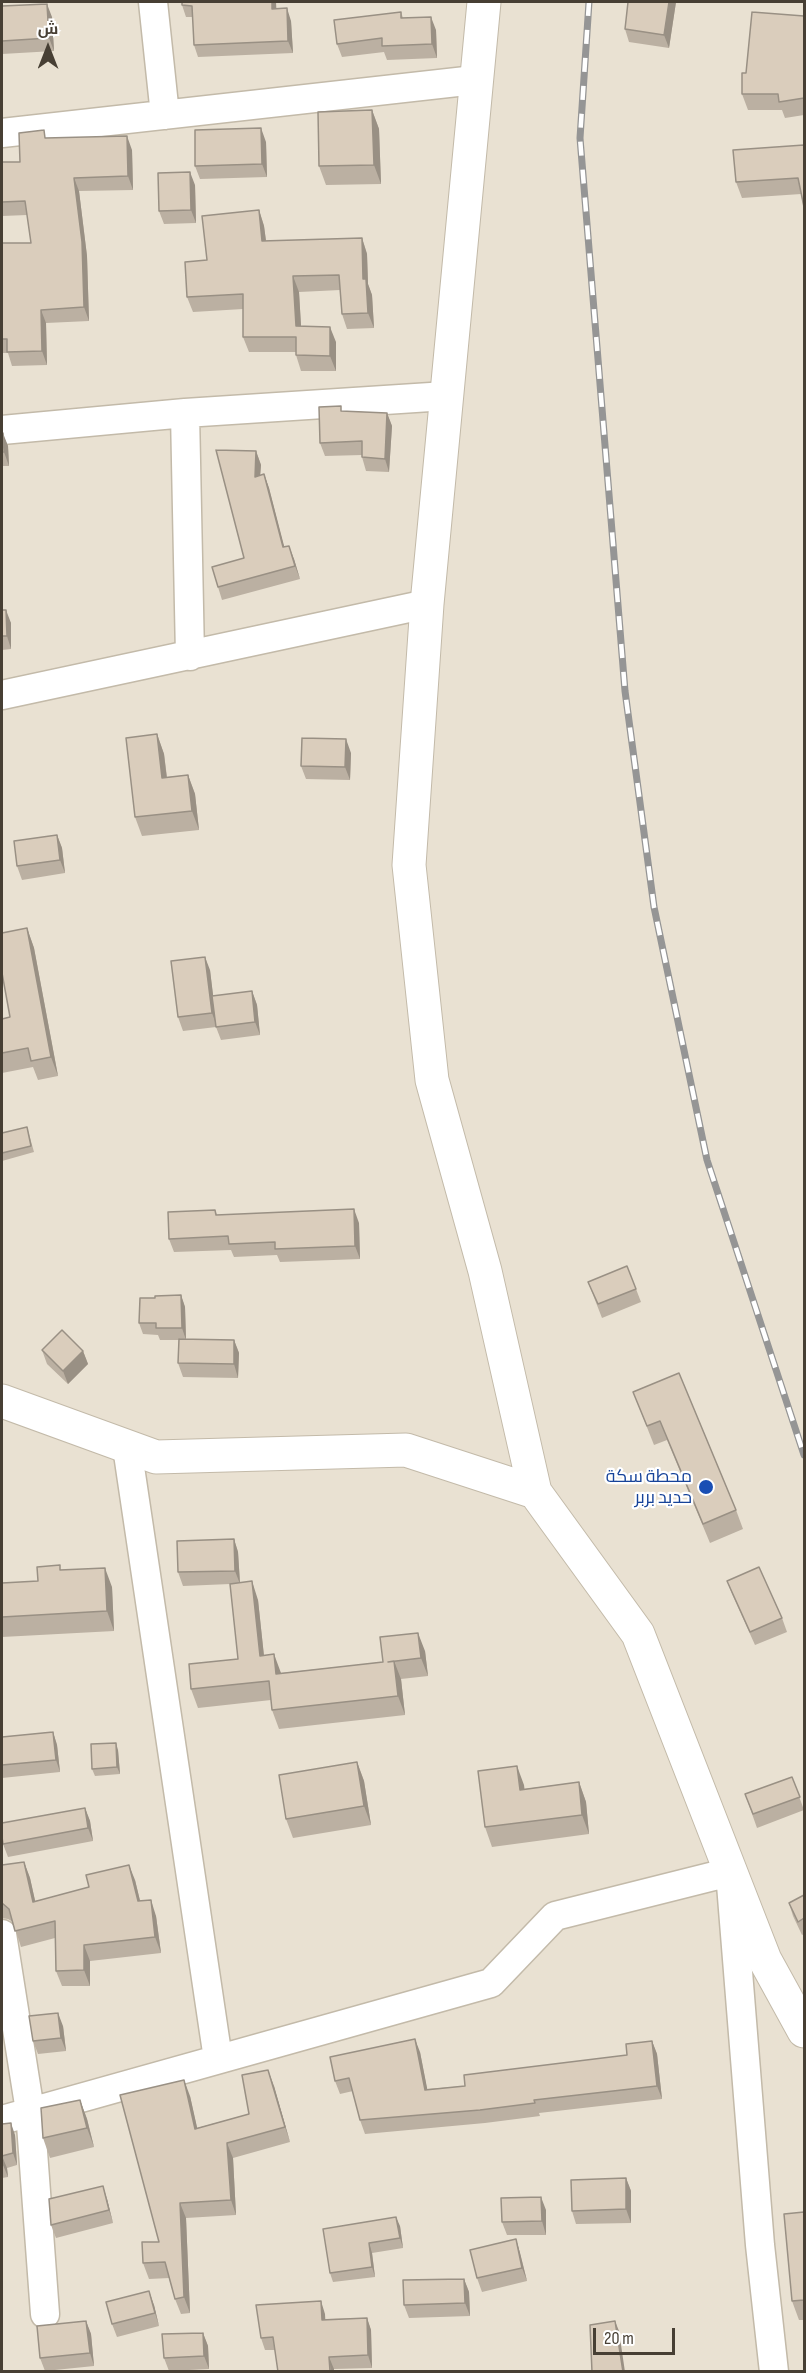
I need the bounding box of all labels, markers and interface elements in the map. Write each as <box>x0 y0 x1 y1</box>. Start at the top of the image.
north arrow <box>18 18 78 78</box>
text: ش <box>38 20 58 39</box>
place label: محطة سكة حديد بربر <box>606 1466 692 1508</box>
marker: محطة سكة حديد بربر <box>697 1478 715 1496</box>
scale bar <box>596 2316 678 2354</box>
text: 20 m <box>604 2328 634 2349</box>

